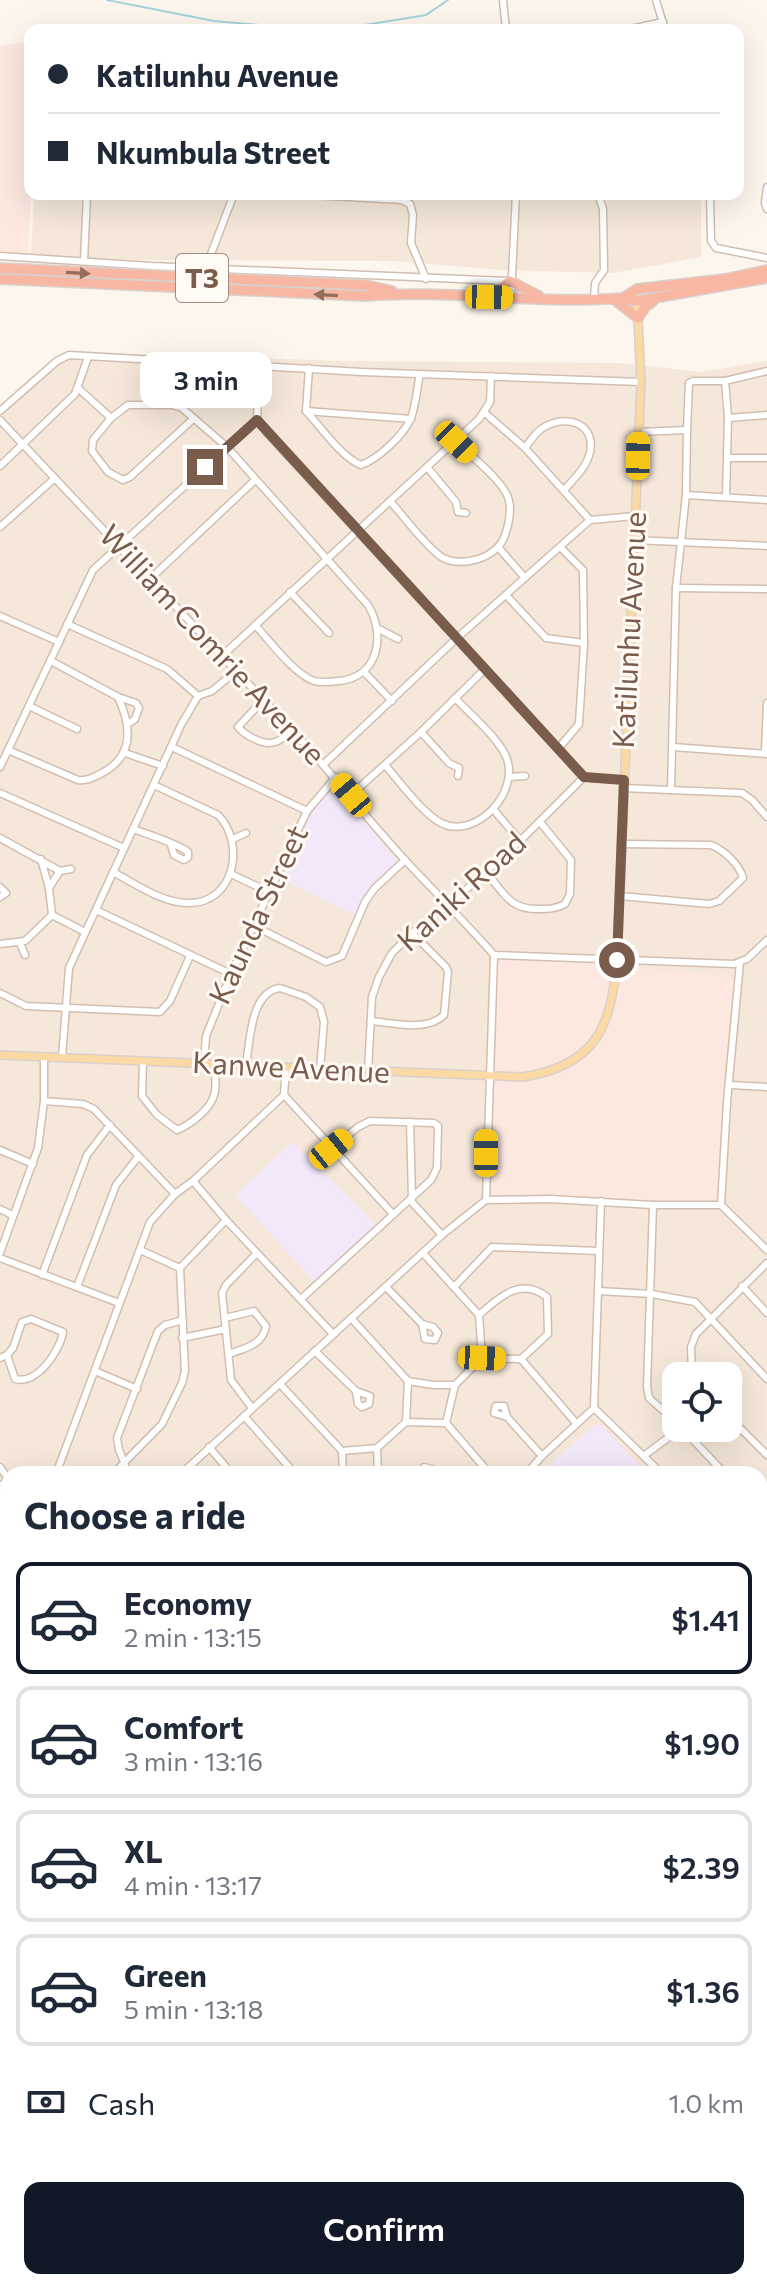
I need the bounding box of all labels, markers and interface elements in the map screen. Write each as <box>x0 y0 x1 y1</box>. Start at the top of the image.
text: Katilunhu Avenue <box>96 56 338 93</box>
text: Nkumbula Street <box>96 133 330 170</box>
road number: T3 <box>176 254 228 302</box>
one-way arrow <box>66 266 91 279</box>
car <box>465 285 513 309</box>
one-way arrow <box>313 288 338 301</box>
callout: 3 min <box>139 351 271 407</box>
text: 3 min <box>174 364 238 395</box>
car <box>430 417 482 467</box>
car <box>626 432 650 480</box>
route end <box>187 449 223 485</box>
street label: Katilunhu Avenue <box>603 511 652 749</box>
street label: William Comrie Avenue <box>93 516 335 771</box>
car <box>326 769 376 821</box>
street label: Kaunda Street <box>199 819 314 1009</box>
street label: Kaniki Road <box>388 823 532 958</box>
route start <box>599 942 635 978</box>
street label: Kanwe Avenue <box>191 1042 391 1089</box>
car <box>305 1125 357 1173</box>
car <box>474 1129 498 1177</box>
car <box>458 1345 506 1371</box>
map controls <box>662 1362 742 1442</box>
button: locate <box>662 1362 742 1442</box>
text: Choose a ride <box>24 1492 245 1536</box>
icon: car <box>28 1582 100 1654</box>
text: Economy <box>124 1584 252 1621</box>
text: $1.41 <box>672 1600 740 1637</box>
text: 2 min · 13:15 <box>124 1621 262 1652</box>
icon: car <box>28 1706 100 1778</box>
text: Comfort <box>124 1708 243 1745</box>
text: $1.90 <box>664 1724 740 1761</box>
text: 3 min · 13:16 <box>124 1745 263 1776</box>
icon: car <box>28 1830 100 1902</box>
text: XL <box>124 1832 163 1869</box>
text: $2.39 <box>663 1848 740 1885</box>
text: 4 min · 13:17 <box>124 1869 262 1900</box>
icon: car <box>28 1954 100 2026</box>
text: Green <box>124 1956 207 1993</box>
text: $1.36 <box>666 1972 740 2009</box>
text: 5 min · 13:18 <box>124 1993 263 2024</box>
icon: cash <box>24 2080 68 2124</box>
text: Cash <box>88 2084 155 2121</box>
text: 1.0 km <box>668 2087 744 2118</box>
button: Confirm <box>24 2182 744 2274</box>

